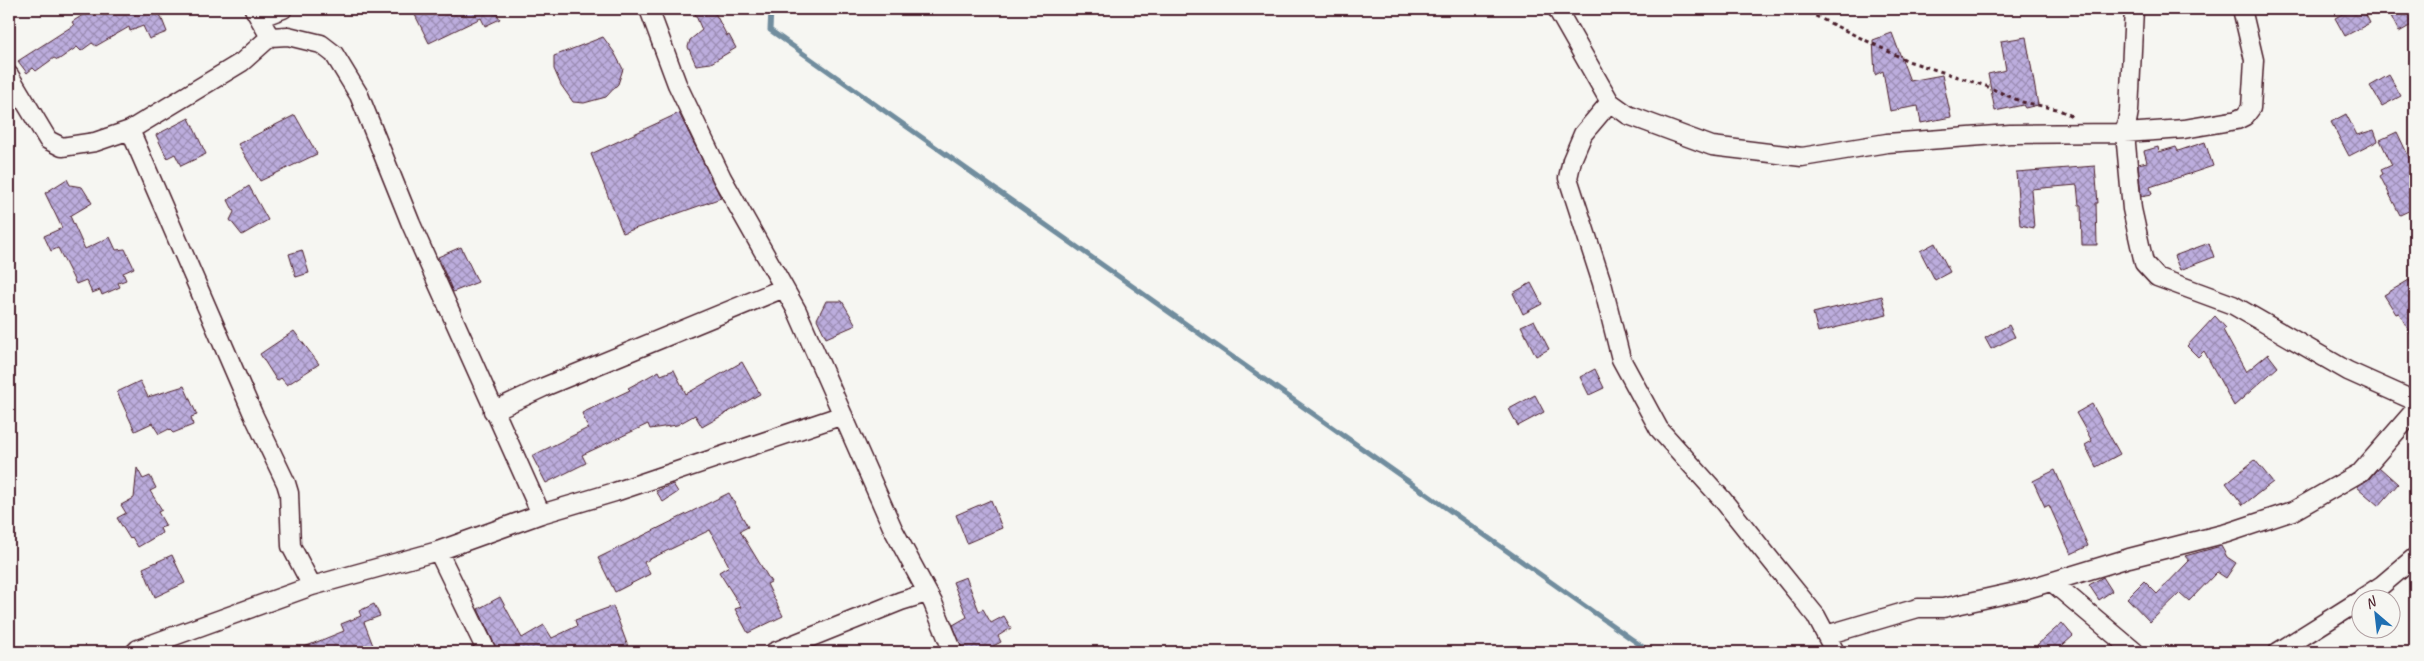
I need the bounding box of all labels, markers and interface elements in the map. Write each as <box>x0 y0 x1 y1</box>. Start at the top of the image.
north arrow <box>2352 588 2402 638</box>
text: N <box>2362 592 2380 613</box>

